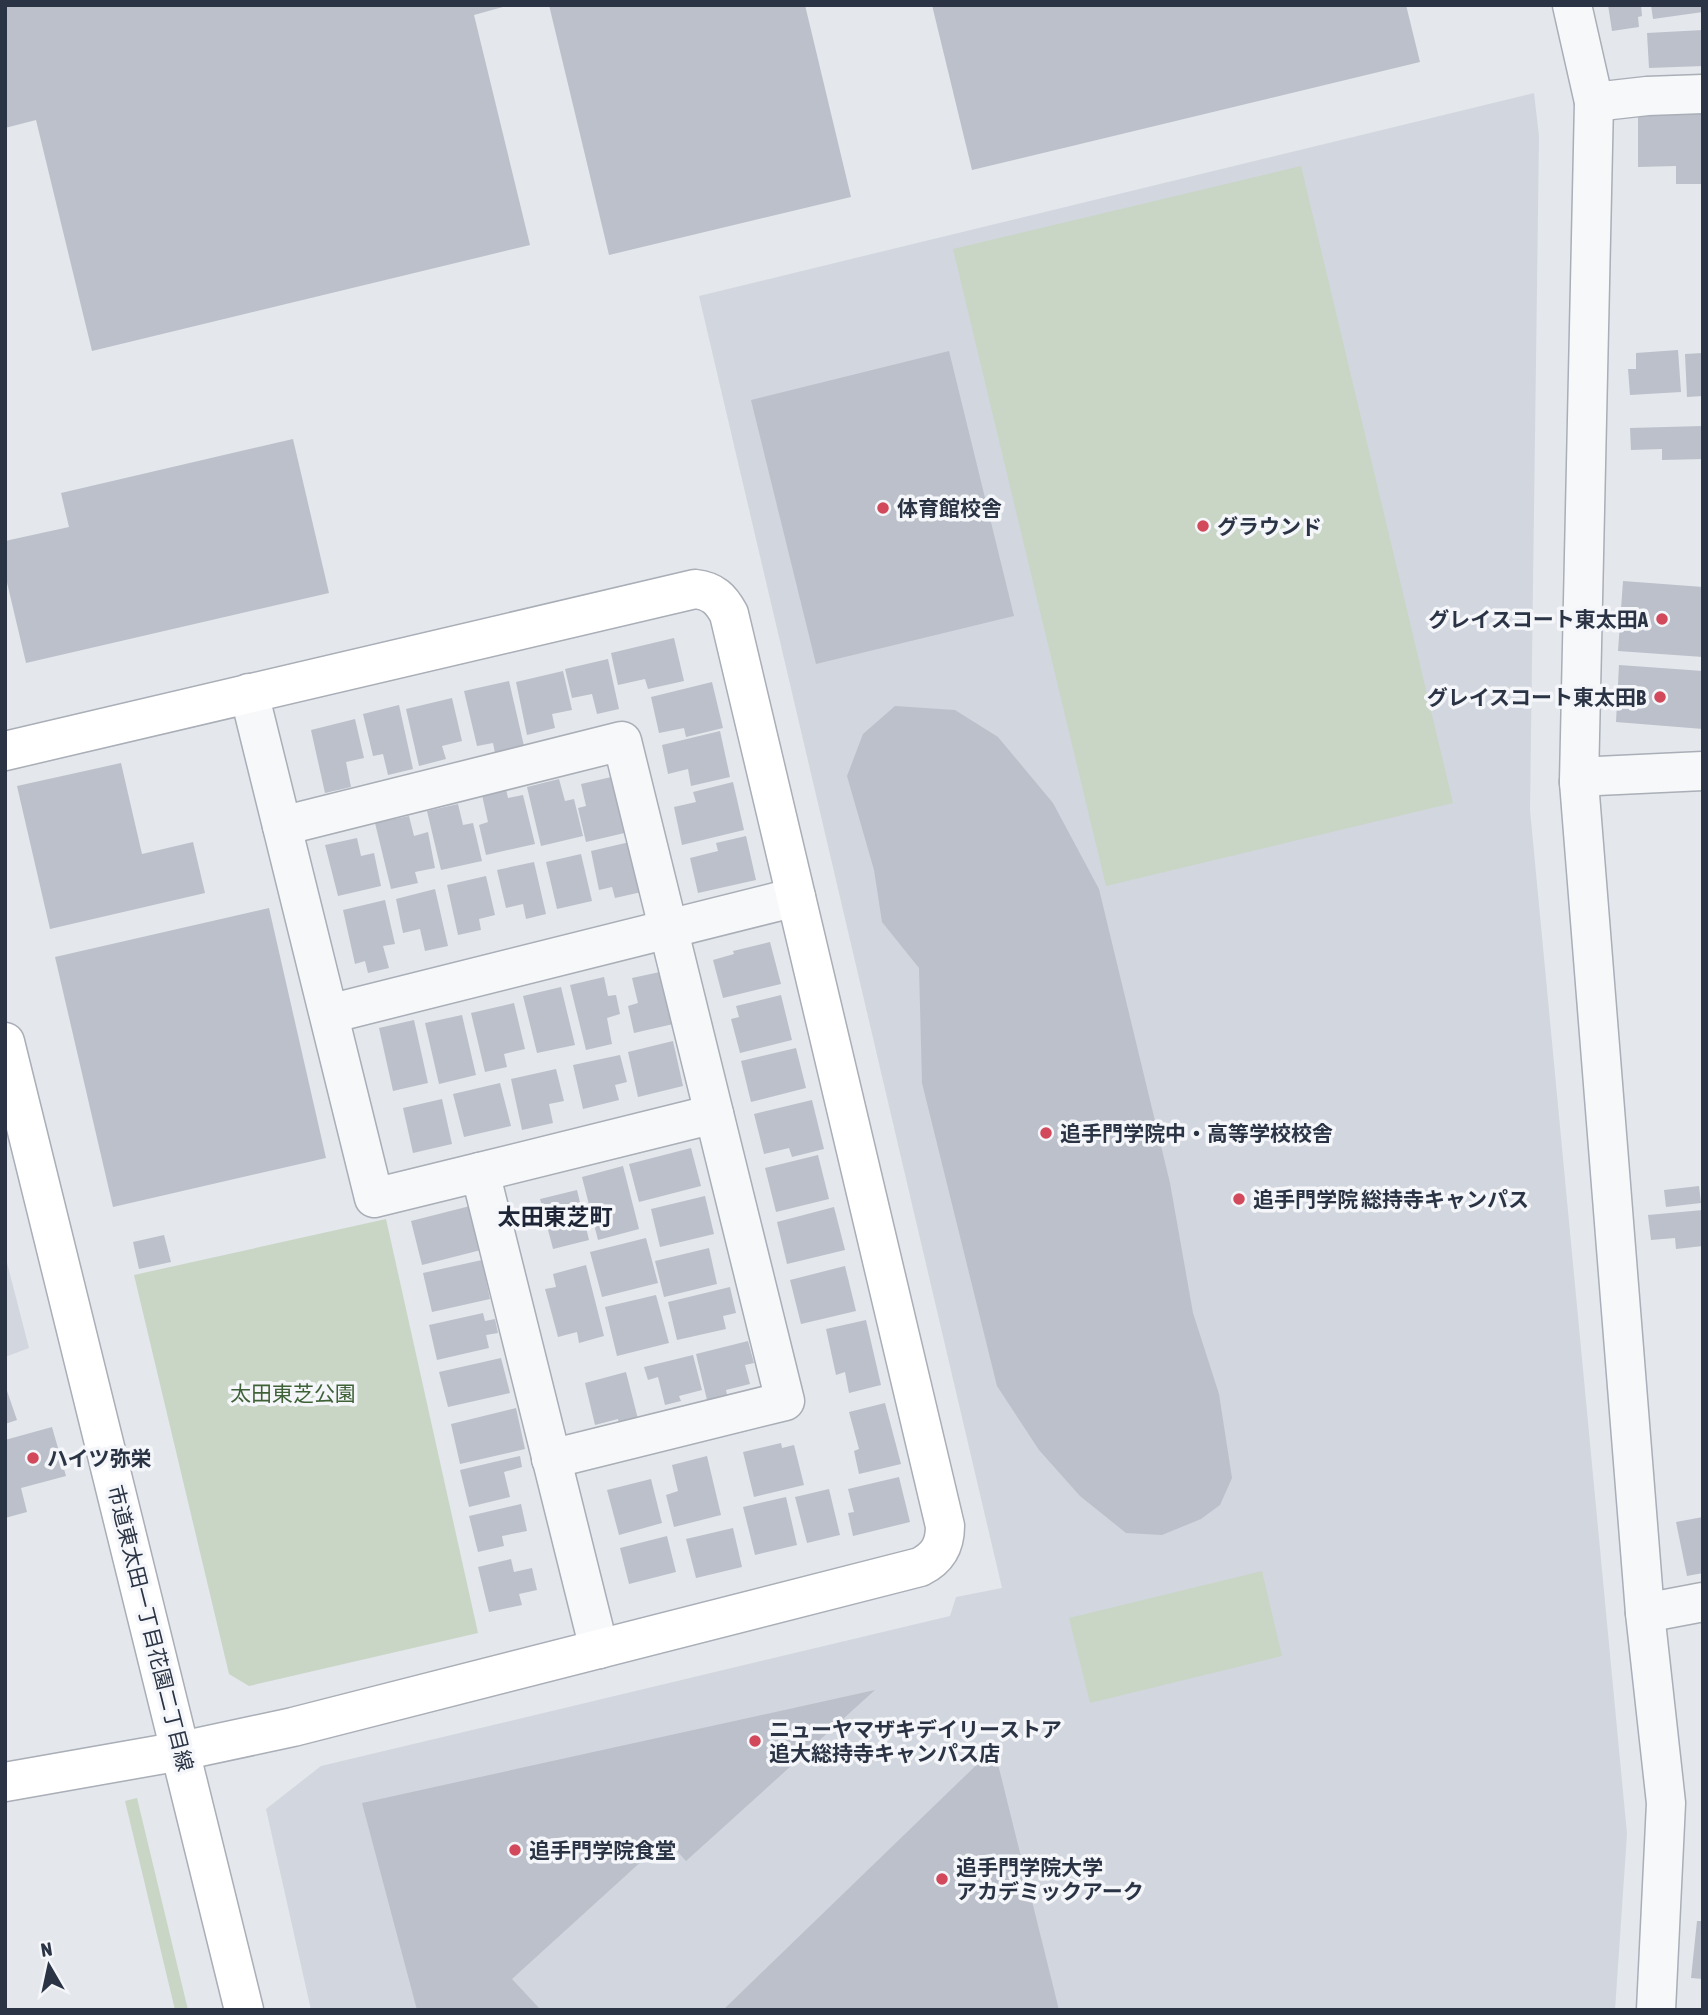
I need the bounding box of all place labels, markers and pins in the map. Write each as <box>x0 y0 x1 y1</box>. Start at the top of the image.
place label: 体育館校舎 <box>897 496 1002 520</box>
marker: 体育館校舎 <box>875 500 891 516</box>
place label: グラウンド <box>1217 514 1322 538</box>
marker: グラウンド <box>1195 518 1211 534</box>
place label: グレイスコート東太田A <box>1428 607 1649 631</box>
marker: グレイスコート東太田A <box>1654 611 1670 627</box>
place label: グレイスコート東太田B <box>1427 685 1646 709</box>
marker: グレイスコート東太田B <box>1652 689 1668 705</box>
place label: 追手門学院中・高等学校校舎 <box>1060 1121 1333 1145</box>
marker: 追手門学院中・高等学校校舎 <box>1038 1125 1054 1141</box>
place label: 追手門学院 総持寺キャンパス <box>1253 1187 1529 1211</box>
marker: 追手門学院 総持寺キャンパス <box>1231 1191 1247 1207</box>
place label: ハイツ弥栄 <box>47 1446 152 1470</box>
marker: ハイツ弥栄 <box>25 1450 41 1466</box>
place label: ニューヤマザキデイリーストア 追大総持寺キャンパス店 <box>769 1717 1062 1765</box>
marker: ニューヤマザキデイリーストア 追大総持寺キャンパス店 <box>747 1733 763 1749</box>
place label: 追手門学院食堂 <box>529 1838 676 1862</box>
marker: 追手門学院食堂 <box>507 1842 523 1858</box>
place label: 追手門学院大学 アカデミックアーク <box>956 1855 1144 1903</box>
marker: 追手門学院大学 アカデミックアーク <box>934 1871 950 1887</box>

